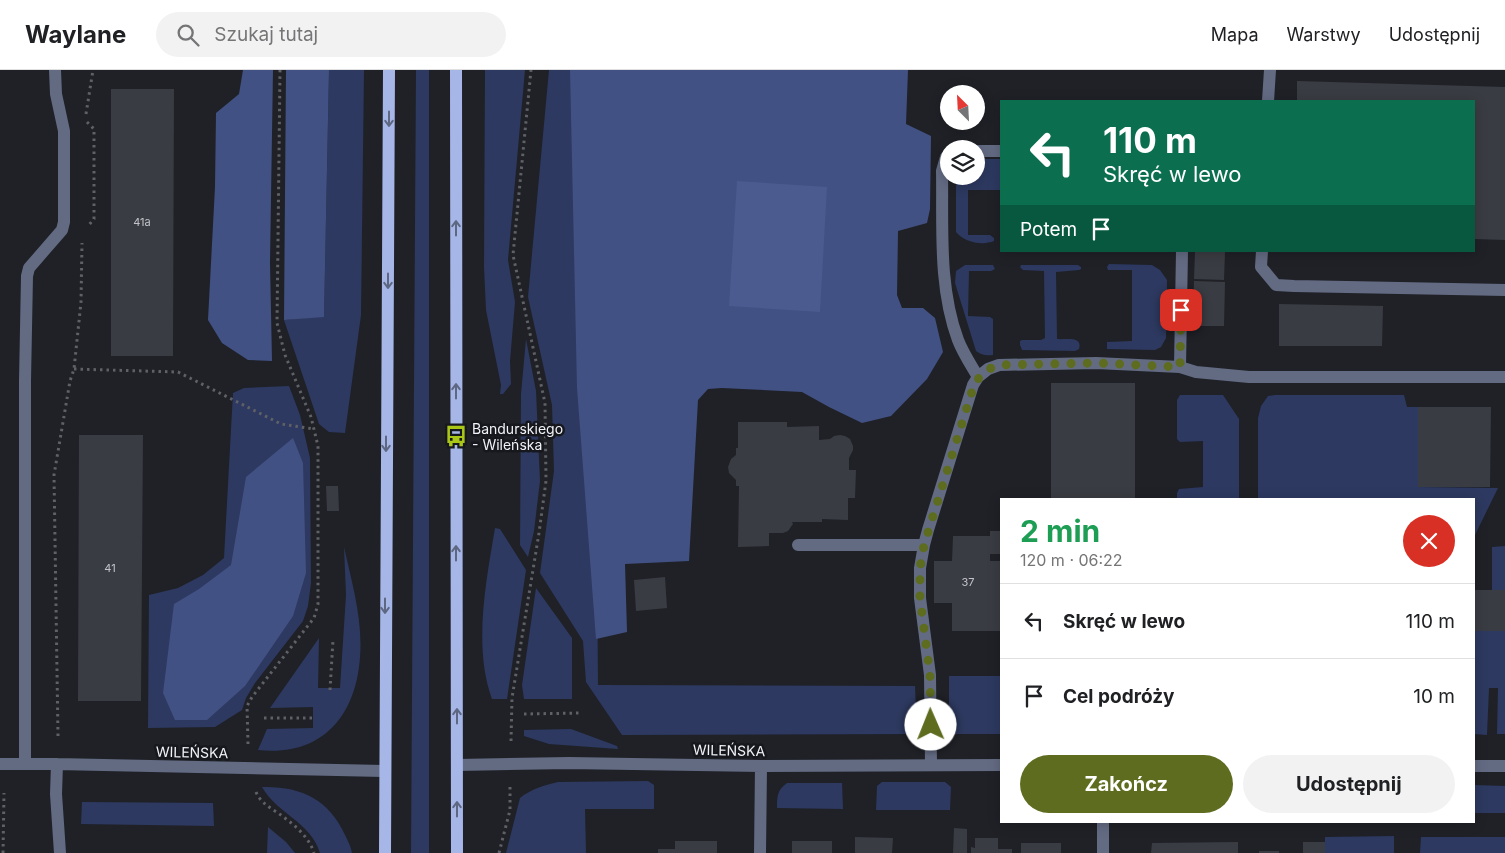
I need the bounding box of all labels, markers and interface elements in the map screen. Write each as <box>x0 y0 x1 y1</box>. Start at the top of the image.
search box <box>156 12 506 57</box>
text: Waylane <box>25 20 126 49</box>
icon: search <box>174 21 202 49</box>
text: Szukaj tutaj <box>214 23 318 46</box>
text: Mapa <box>1211 24 1258 45</box>
text: Warstwy <box>1286 24 1361 45</box>
text: Udostępnij <box>1389 24 1480 45</box>
north arrow <box>940 85 985 130</box>
map controls <box>940 85 985 185</box>
one-way arrow <box>384 110 394 126</box>
text: 110 m <box>1103 119 1197 161</box>
icon: left <box>1020 120 1085 185</box>
button: layers <box>940 140 985 185</box>
text: Skręć w lewo <box>1103 161 1241 187</box>
house number: 41a <box>133 215 151 229</box>
icon: arrive <box>1087 215 1115 243</box>
text: Potem <box>1020 218 1077 241</box>
one-way arrow <box>451 221 461 237</box>
one-way arrow <box>383 272 393 289</box>
pin <box>1160 289 1202 331</box>
icon: arrive <box>1167 296 1195 324</box>
one-way arrow <box>451 383 461 400</box>
place label: Bandurskiego - Wileńska <box>472 420 563 453</box>
bus stop icon: Bandurskiego - Wileńska <box>443 423 469 449</box>
one-way arrow <box>382 435 391 451</box>
text: 2 min <box>1020 513 1100 549</box>
button: close <box>1403 515 1455 567</box>
one-way arrow <box>451 546 461 562</box>
text: 120 m · 06:22 <box>1020 550 1123 570</box>
house number: 41 <box>104 561 116 575</box>
house number: 37 <box>961 575 975 589</box>
one-way arrow <box>381 598 390 614</box>
icon: left <box>1020 607 1048 635</box>
text: Skręć w lewo <box>1063 610 1185 633</box>
text: 110 m <box>1406 610 1455 633</box>
icon: arrive <box>1020 682 1048 710</box>
text: Cel podróży <box>1063 685 1175 708</box>
text: 10 m <box>1413 685 1455 708</box>
position arrow <box>904 698 956 750</box>
one-way arrow <box>452 708 462 724</box>
street label: WILEŃSKA <box>693 741 766 759</box>
street label: WILEŃSKA <box>156 743 229 761</box>
button: Zakończ <box>1020 755 1233 813</box>
button: Udostępnij <box>1243 755 1455 813</box>
one-way arrow <box>452 801 462 818</box>

